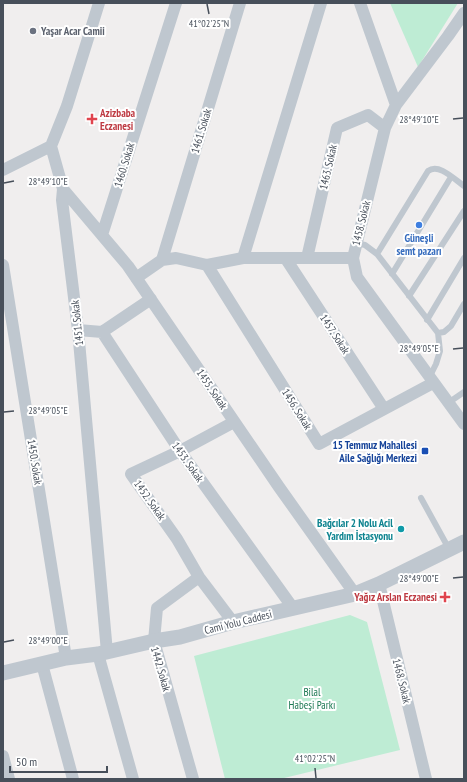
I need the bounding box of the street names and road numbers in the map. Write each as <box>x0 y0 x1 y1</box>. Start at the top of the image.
street label: 1461. Sokak <box>188 106 215 155</box>
street label: 1460. Sokak <box>111 140 138 189</box>
street label: 1463. Sokak <box>316 142 340 191</box>
street label: 1458. Sokak <box>349 198 374 247</box>
street label: 1451. Sokak <box>68 299 86 346</box>
street label: 1457. Sokak <box>317 311 353 357</box>
street label: 1455. Sokak <box>193 366 231 412</box>
street label: 1456. Sokak <box>279 386 315 433</box>
street label: 1450. Sokak <box>25 438 46 486</box>
street label: 1453. Sokak <box>169 439 207 485</box>
street label: 1452. Sokak <box>131 477 169 523</box>
street label: Cami Yolu Caddesi <box>203 607 273 637</box>
street label: 1442. Sokak <box>148 645 174 694</box>
street label: 1468. Sokak <box>390 657 415 706</box>

